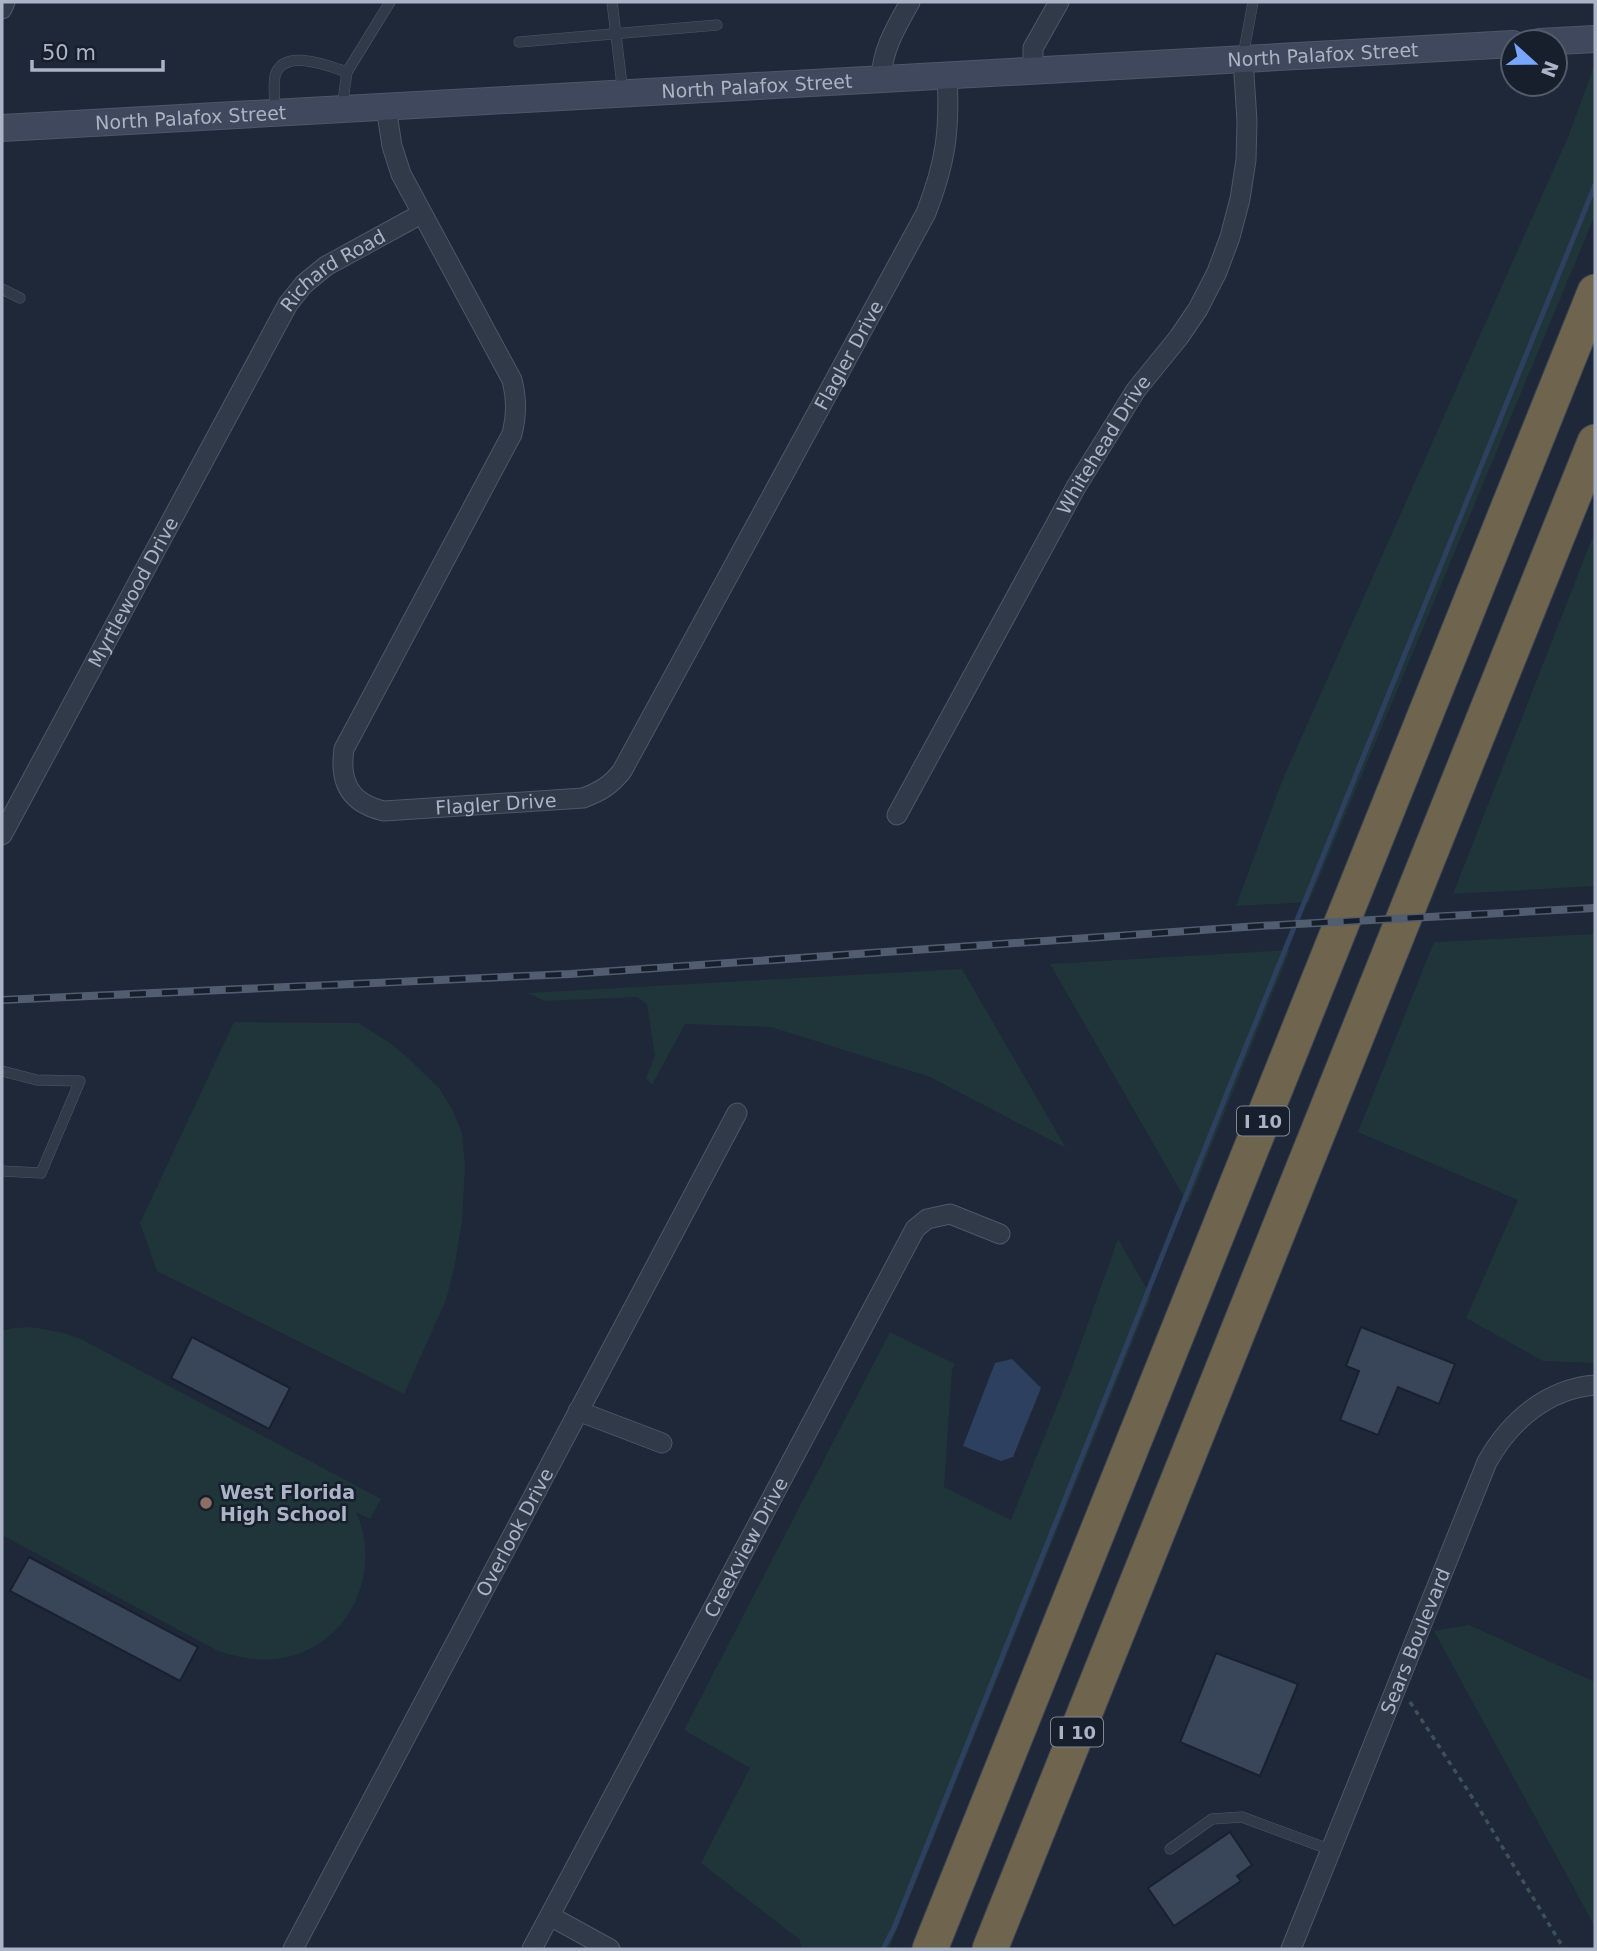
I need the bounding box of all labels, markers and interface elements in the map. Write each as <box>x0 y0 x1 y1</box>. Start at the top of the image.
scale bar <box>32 28 163 72</box>
north arrow <box>1499 28 1569 98</box>
street label: North Palafox Street <box>1227 38 1419 71</box>
text: 50 m <box>42 41 96 65</box>
text: N <box>1537 58 1563 80</box>
street label: North Palafox Street <box>661 70 853 102</box>
street label: North Palafox Street <box>95 101 287 134</box>
street label: Richard Road <box>276 225 389 316</box>
street label: Flagler Drive <box>810 297 887 414</box>
street label: Whitehead Drive <box>1052 371 1155 518</box>
street label: Myrtlewood Drive <box>83 513 182 671</box>
street label: Flagler Drive <box>435 789 557 819</box>
road number: I 10 <box>1237 1106 1289 1136</box>
street label: Overlook Drive <box>471 1464 557 1600</box>
street label: Creekview Drive <box>699 1473 792 1621</box>
place label: West Florida High School <box>220 1481 355 1525</box>
marker: West Florida High School <box>198 1495 214 1511</box>
street label: Sears Boulevard <box>1376 1565 1454 1717</box>
road number: I 10 <box>1051 1717 1103 1746</box>

